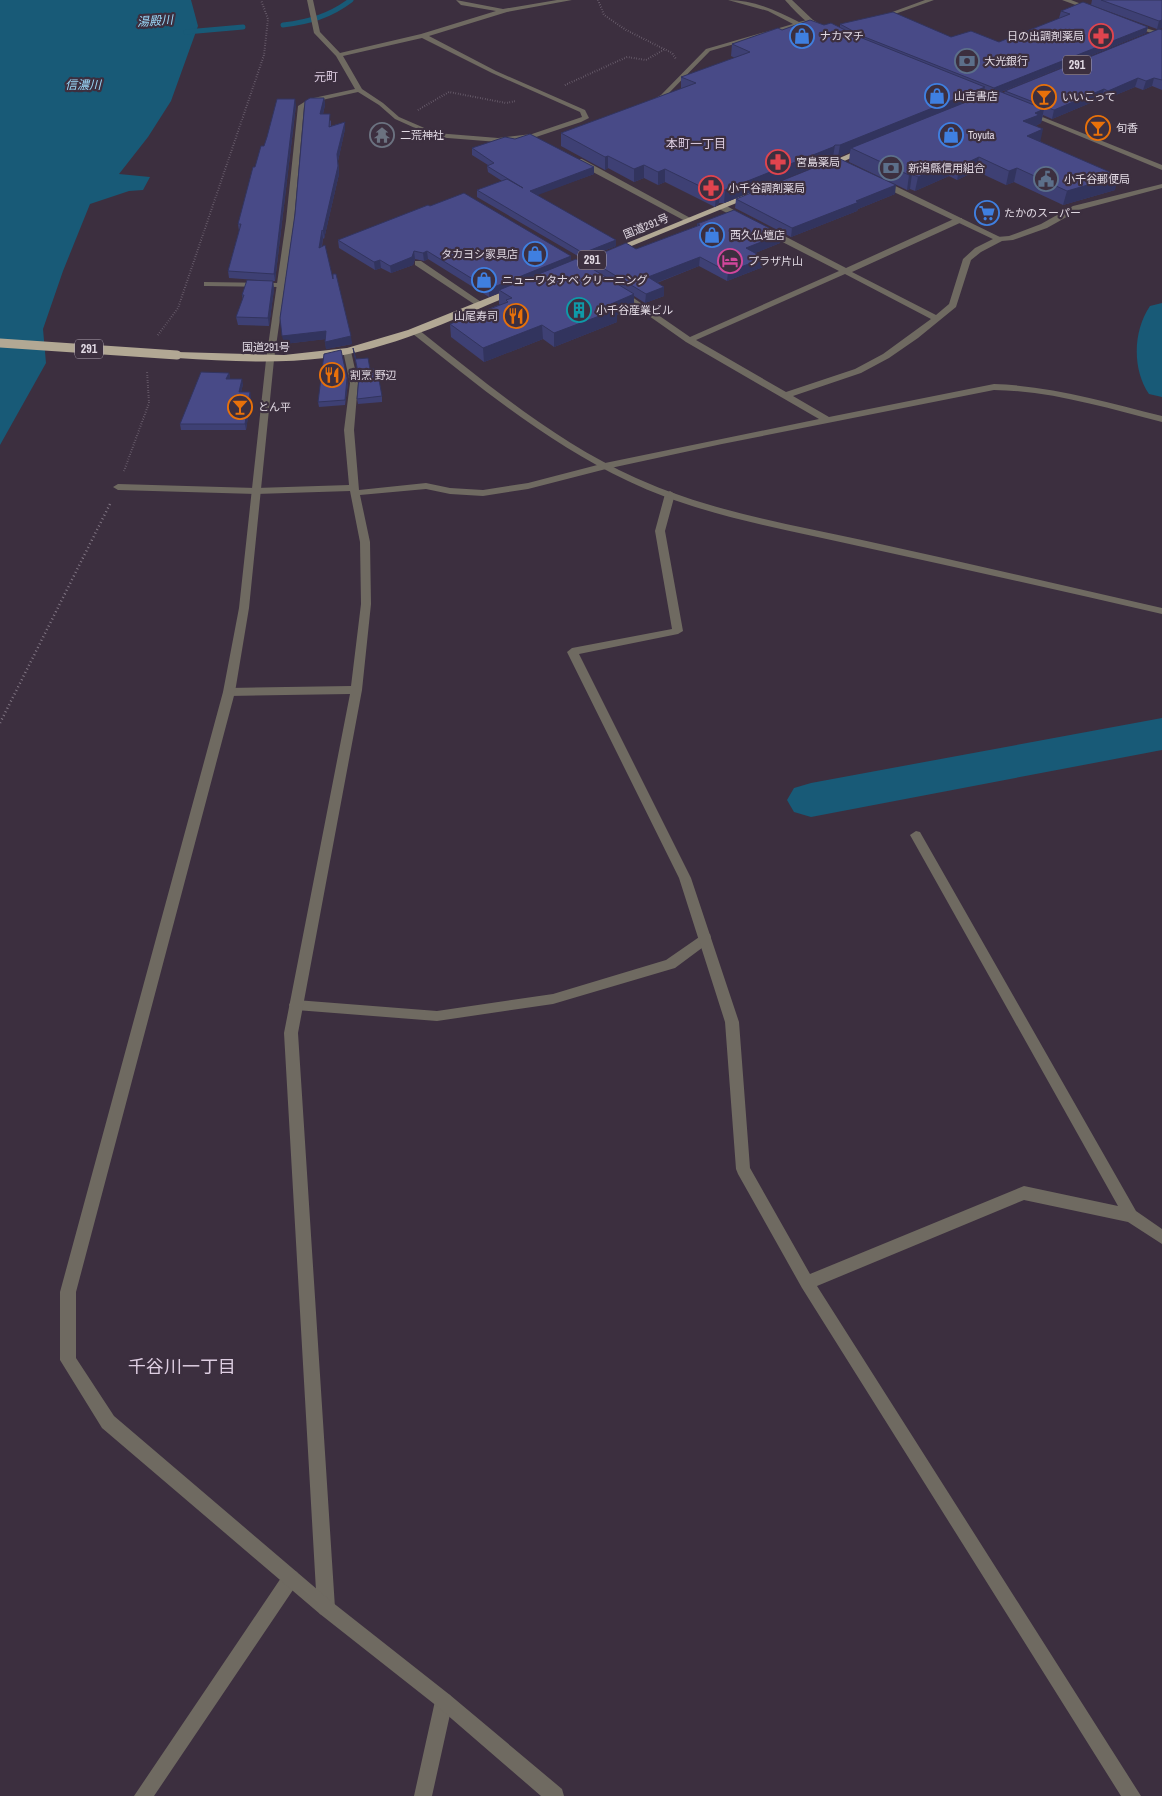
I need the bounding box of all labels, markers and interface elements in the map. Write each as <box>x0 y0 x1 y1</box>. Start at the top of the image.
water label: 湯殿川 <box>136 12 176 30</box>
shop icon: ナカマチ <box>789 23 815 49</box>
pharmacy icon: 日の出調剤薬局 <box>1088 23 1114 49</box>
place label: ナカマチ <box>820 29 864 43</box>
place label: 日の出調剤薬局 <box>1007 29 1084 43</box>
bank icon: 大光銀行 <box>954 48 980 74</box>
place label: 大光銀行 <box>984 54 1028 68</box>
road number: 291 <box>1063 56 1091 74</box>
district label: 元町 <box>314 69 338 85</box>
water label: 信濃川 <box>65 77 103 93</box>
shop icon: 山吉書店 <box>924 83 950 109</box>
bar icon: いいこって <box>1031 84 1057 110</box>
place label: 山吉書店 <box>954 89 998 103</box>
place label: いいこって <box>1062 90 1116 104</box>
bar icon: 旬香 <box>1085 115 1111 141</box>
place label: 旬香 <box>1116 121 1138 135</box>
temple icon: 二荒神社 <box>369 122 395 148</box>
shop icon: Toyuta <box>938 122 964 148</box>
place label: 二荒神社 <box>400 128 444 142</box>
place label: Toyuta <box>968 128 995 142</box>
district label: 本町一丁目 <box>666 136 726 152</box>
pharmacy icon: 宮島薬局 <box>765 149 791 175</box>
place label: 宮島薬局 <box>796 155 840 169</box>
bank icon: 新潟縣信用組合 <box>878 155 904 181</box>
place label: 新潟縣信用組合 <box>908 161 985 175</box>
public building icon: 小千谷郵便局 <box>1033 166 1059 192</box>
place label: 小千谷郵便局 <box>1064 172 1130 186</box>
pharmacy icon: 小千谷調剤薬局 <box>698 175 724 201</box>
place label: 小千谷調剤薬局 <box>728 181 805 195</box>
supermarket icon: たかのスーパー <box>974 200 1000 226</box>
place label: たかのスーパー <box>1004 206 1081 220</box>
street label: 国道291号 <box>621 211 671 241</box>
shop icon: 西久仏壇店 <box>699 222 725 248</box>
place label: 西久仏壇店 <box>730 228 785 242</box>
shop icon: タカヨシ家具店 <box>522 241 548 267</box>
place label: タカヨシ家具店 <box>441 247 518 261</box>
hotel icon: プラザ片山 <box>717 248 743 274</box>
road number: 291 <box>578 250 606 270</box>
place label: プラザ片山 <box>748 254 803 268</box>
shop icon: ニューワタナベ クリーニング <box>471 267 497 293</box>
place label: ニューワタナベ クリーニング <box>502 273 648 287</box>
building icon: 小千谷産業ビル <box>566 297 592 323</box>
restaurant icon: 山尾寿司 <box>503 303 529 329</box>
place label: 小千谷産業ビル <box>596 303 673 317</box>
place label: 山尾寿司 <box>454 309 498 323</box>
road number: 291 <box>75 339 103 358</box>
street label: 国道291号 <box>242 340 290 354</box>
restaurant icon: 割烹 野辺 <box>319 362 345 388</box>
place label: 割烹 野辺 <box>350 368 397 382</box>
bar icon: とん平 <box>227 394 253 420</box>
place label: とん平 <box>258 400 291 414</box>
district label: 千谷川一丁目 <box>128 1354 236 1379</box>

